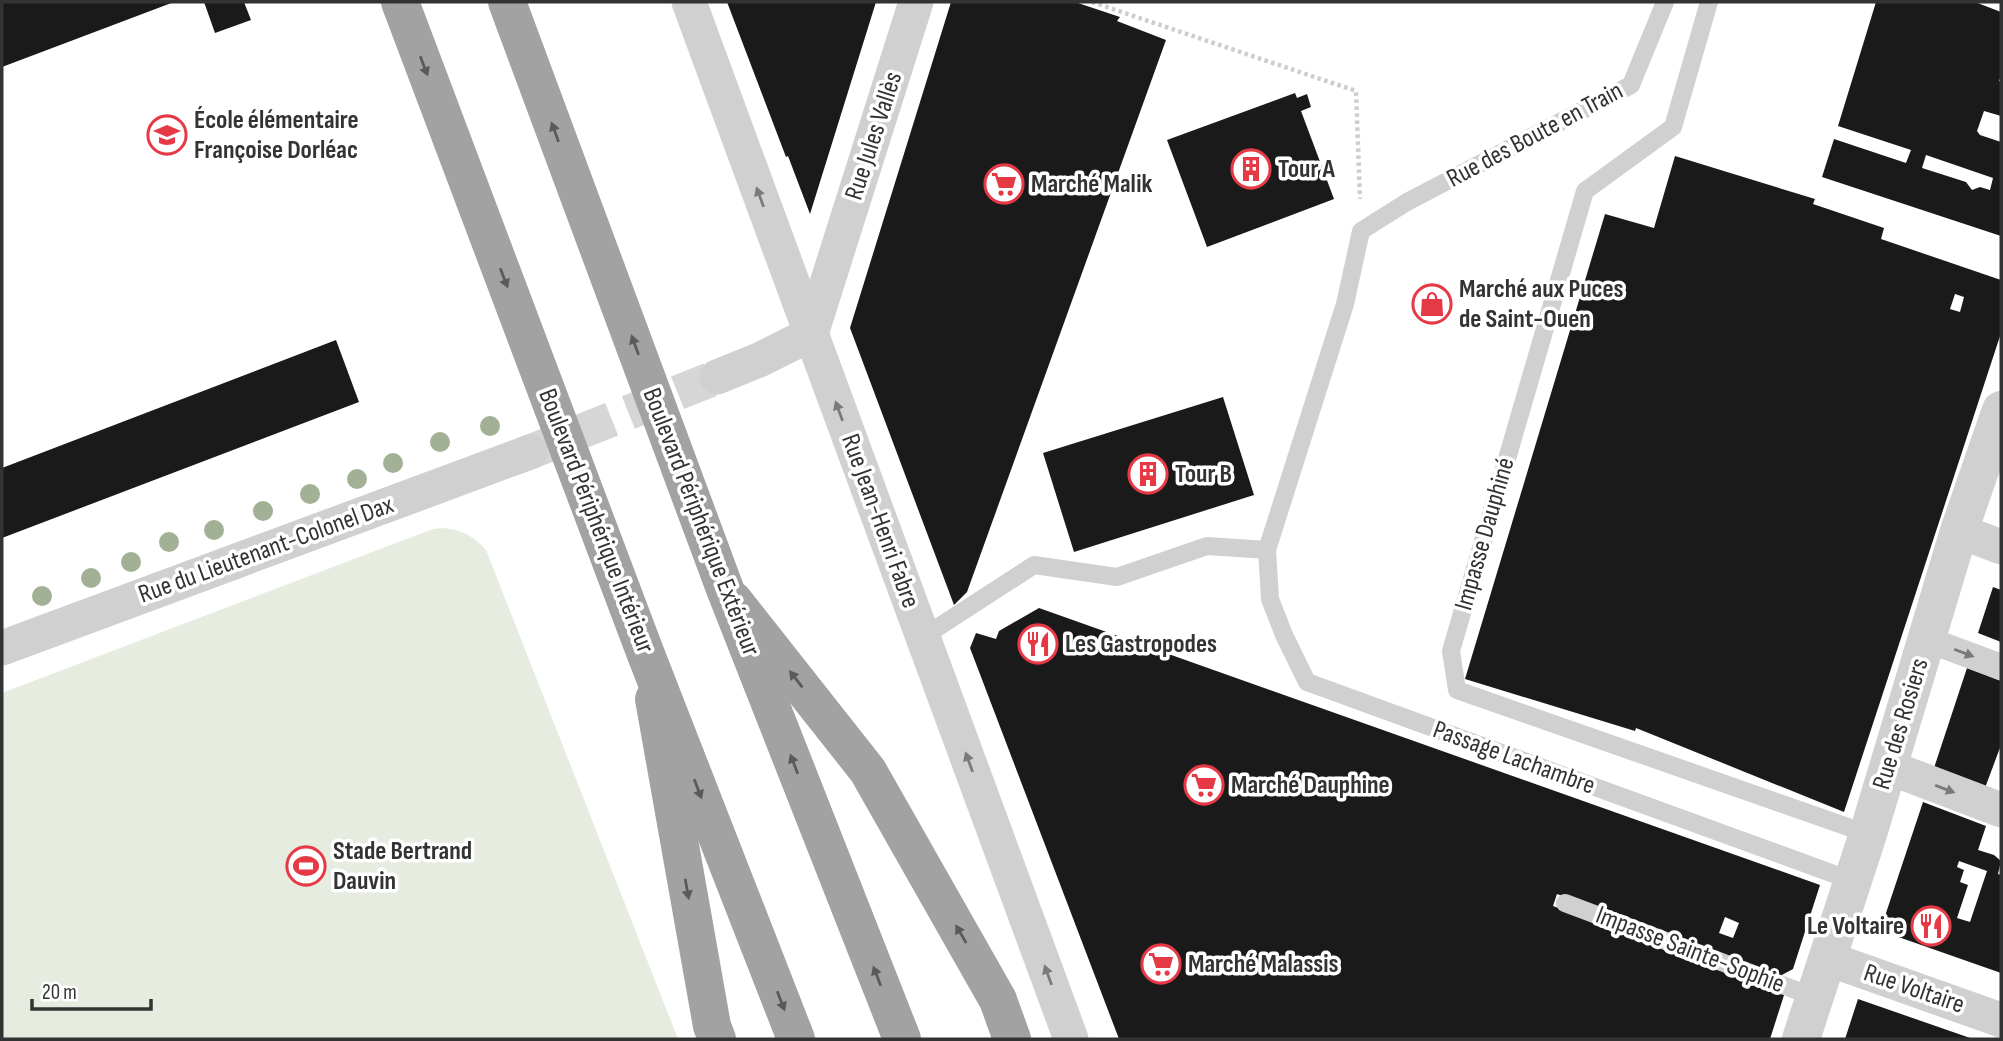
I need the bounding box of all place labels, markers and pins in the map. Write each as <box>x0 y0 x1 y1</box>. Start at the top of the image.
place label: École élémentaire Françoise Dorléac <box>194 105 359 166</box>
school or university icon: École élémentaire Françoise Dorléac <box>146 114 188 156</box>
building icon: Tour A <box>1230 148 1272 190</box>
place label: Tour A <box>1278 154 1336 185</box>
supermarket icon: Marché Malik <box>983 163 1025 205</box>
place label: Marché Malik <box>1031 169 1152 200</box>
place label: Marché aux Puces de Saint-Ouen <box>1459 274 1624 335</box>
shop icon: Marché aux Puces de Saint-Ouen <box>1411 283 1453 325</box>
building icon: Tour B <box>1127 453 1169 495</box>
place label: Tour B <box>1175 459 1232 490</box>
restaurant icon: Les Gastropodes <box>1017 623 1059 665</box>
place label: Les Gastropodes <box>1065 629 1217 660</box>
supermarket icon: Marché Dauphine <box>1183 764 1225 806</box>
place label: Marché Dauphine <box>1231 770 1390 801</box>
place label: Stade Bertrand Dauvin <box>333 836 472 897</box>
sports icon: Stade Bertrand Dauvin <box>285 845 327 887</box>
restaurant icon: Le Voltaire <box>1910 905 1952 947</box>
place label: Le Voltaire <box>1807 911 1904 942</box>
supermarket icon: Marché Malassis <box>1140 943 1182 985</box>
place label: Marché Malassis <box>1188 949 1339 980</box>

